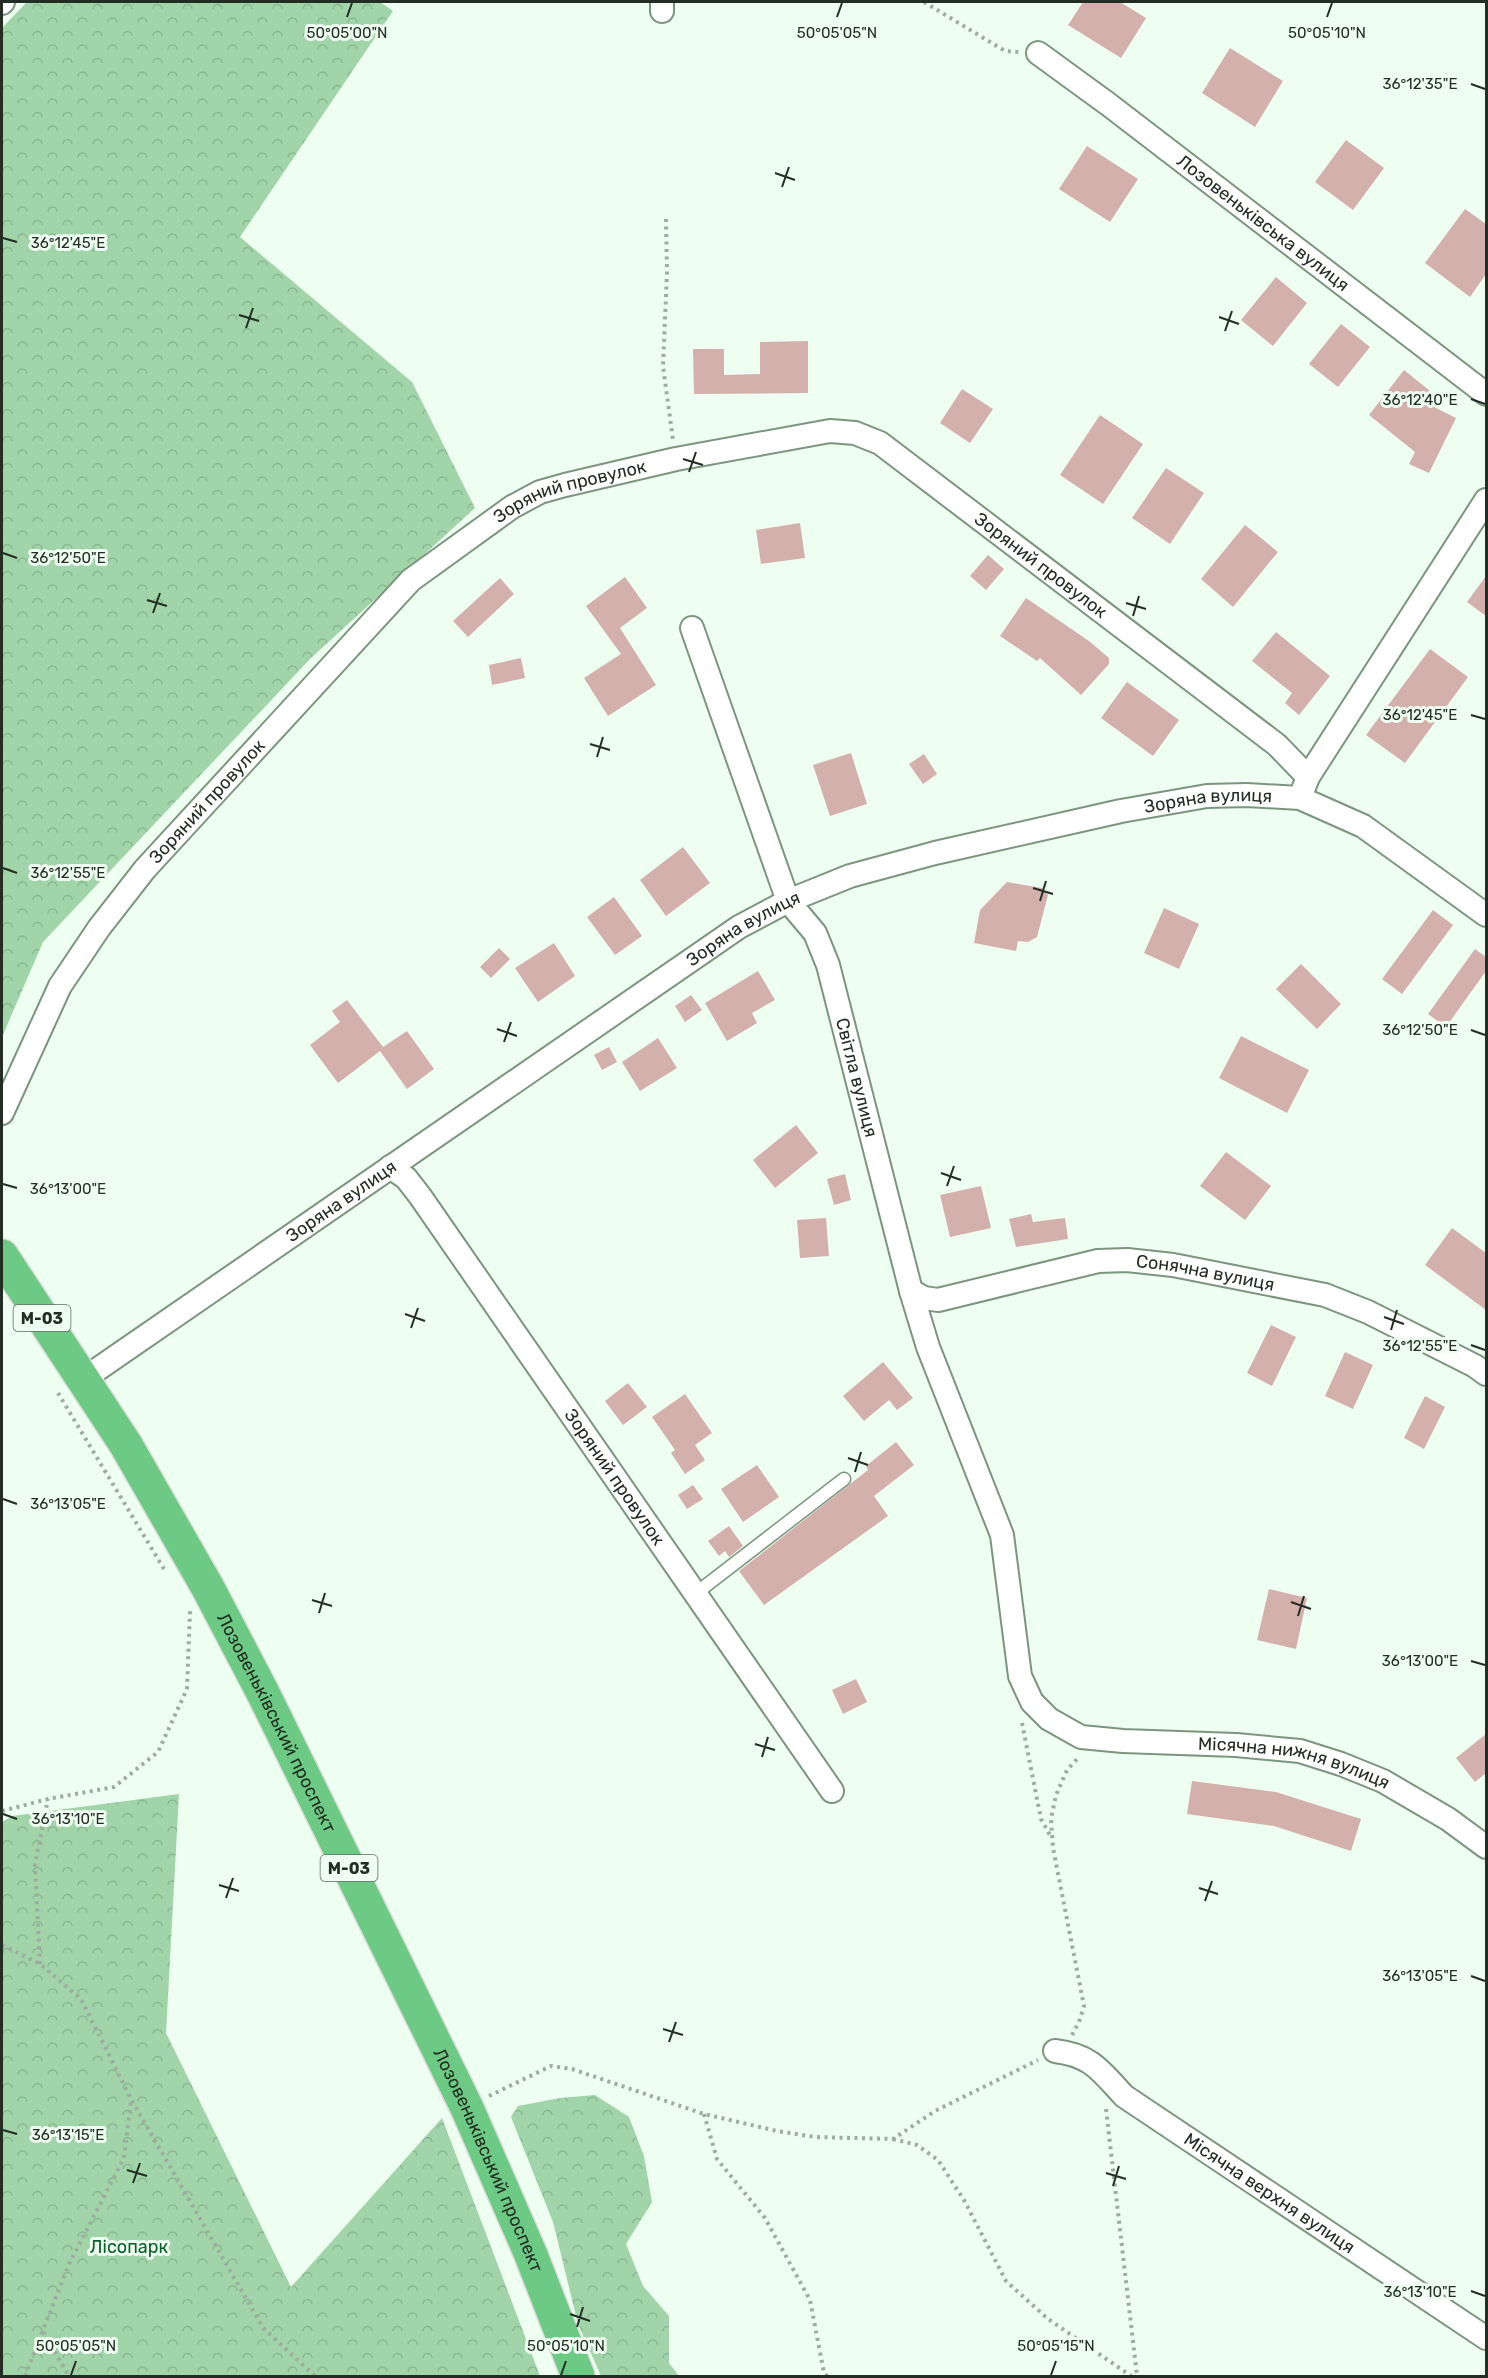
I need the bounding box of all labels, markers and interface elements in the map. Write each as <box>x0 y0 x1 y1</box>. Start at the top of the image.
text: 50°05'00"N <box>306 24 388 42</box>
text: 50°05'05"N <box>797 24 877 42</box>
text: 50°05'10"N <box>1288 24 1366 42</box>
text: 36°12'35"E <box>1382 75 1458 93</box>
street label: Лозовеньківська вулиця <box>1172 150 1354 296</box>
text: 36°12'45"E <box>31 234 105 252</box>
text: 36°12'40"E <box>1382 391 1458 409</box>
street label: Зоряний провулок <box>489 455 649 528</box>
street label: Зоряний провулок <box>970 508 1112 623</box>
text: 36°12'50"E <box>30 549 106 567</box>
text: 36°12'45"E <box>1383 706 1457 724</box>
street label: Зоряний провулок <box>144 735 270 868</box>
street label: Зоряна вулиця <box>1142 784 1273 818</box>
text: 36°12'55"E <box>31 864 105 882</box>
street label: Зоряна вулиця <box>682 886 803 971</box>
street label: Світла вулиця <box>831 1016 882 1140</box>
text: 36°12'50"E <box>1382 1021 1458 1039</box>
street label: Зоряна вулиця <box>282 1155 401 1247</box>
text: 36°13'00"E <box>30 1180 106 1198</box>
street label: Сонячна вулиця <box>1135 1250 1276 1296</box>
road number: М-03 <box>14 1305 70 1331</box>
text: 36°12'55"E <box>1383 1337 1457 1355</box>
street label: Зоряний провулок <box>560 1405 670 1550</box>
text: 36°13'05"E <box>30 1495 106 1513</box>
street label: Лозовеньківський проспект <box>212 1609 341 1836</box>
text: 36°13'00"E <box>1382 1652 1458 1670</box>
street label: Місячна нижня вулиця <box>1198 1733 1394 1794</box>
text: 36°13'10"E <box>31 1810 105 1828</box>
road number: М-03 <box>320 1855 378 1881</box>
text: 36°13'05"E <box>1382 1967 1458 1985</box>
street label: Лозовеньківський проспект <box>428 2044 548 2275</box>
text: 36°13'15"E <box>32 2126 104 2144</box>
street label: Місячна верхня вулиця <box>1180 2128 1359 2258</box>
park label: Лісопарк <box>90 2236 168 2258</box>
text: 36°13'10"E <box>1383 2283 1457 2301</box>
text: 50°05'05"N <box>36 2337 116 2355</box>
text: 50°05'10"N <box>527 2337 605 2355</box>
text: 50°05'15"N <box>1017 2337 1095 2355</box>

